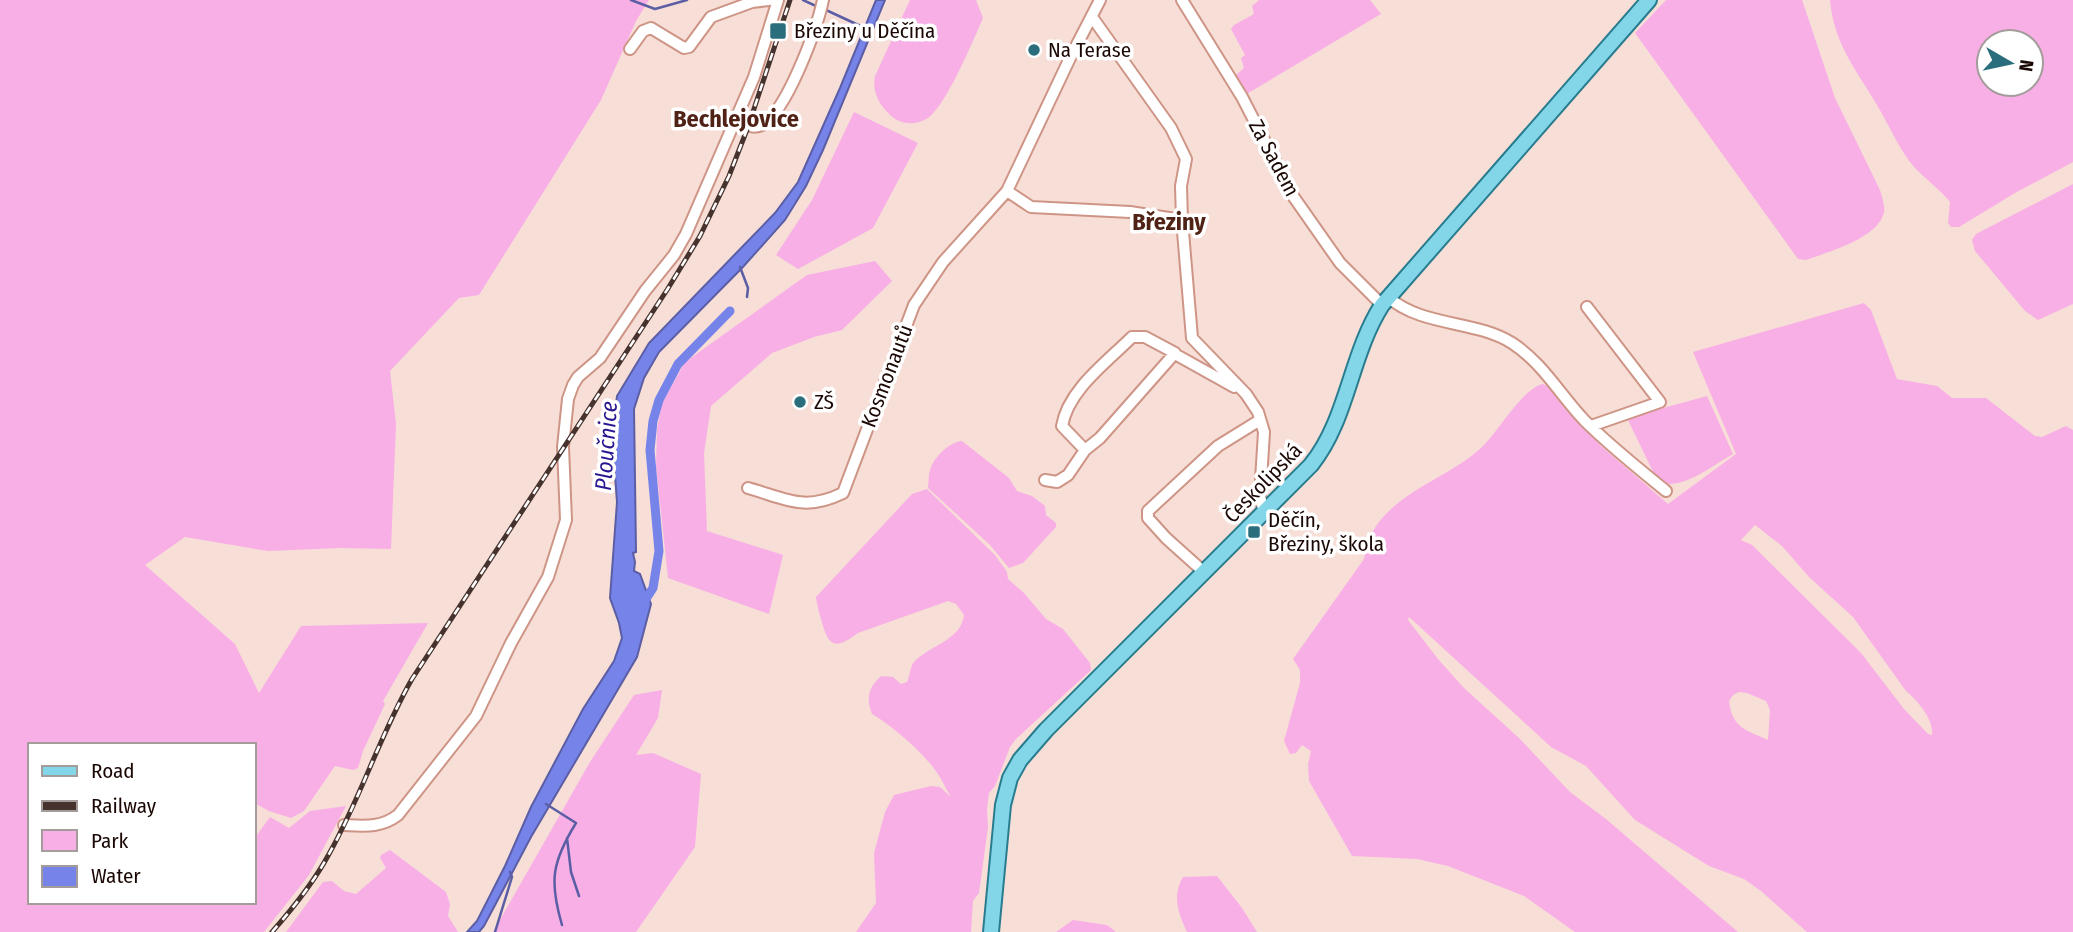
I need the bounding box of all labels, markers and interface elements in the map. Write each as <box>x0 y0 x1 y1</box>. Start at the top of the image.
place label: Březiny u Děčína <box>794 18 935 44</box>
marker: Březiny u Děčína <box>768 21 788 41</box>
north arrow <box>1975 28 2045 98</box>
place label: Na Terase <box>1048 37 1131 63</box>
marker: Na Terase <box>1026 42 1042 58</box>
text: N <box>2014 58 2039 73</box>
district label: Bechlejovice <box>673 105 799 133</box>
street label: Za Sadem <box>1243 115 1305 201</box>
district label: Březiny <box>1132 208 1206 236</box>
street label: Kosmonautů <box>855 321 919 431</box>
place label: ZŠ <box>814 389 834 415</box>
marker: ZŠ <box>792 394 808 410</box>
water label: Ploučnice <box>589 400 623 492</box>
street label: Českolipská <box>1219 438 1307 528</box>
place label: Děčín, Březiny, škola <box>1268 507 1384 557</box>
marker: Děčín, Březiny, škola <box>1246 524 1262 540</box>
legend <box>28 743 256 904</box>
text: Road <box>91 758 135 784</box>
text: Railway <box>91 793 157 819</box>
text: Park <box>91 828 129 854</box>
text: Water <box>91 863 141 889</box>

